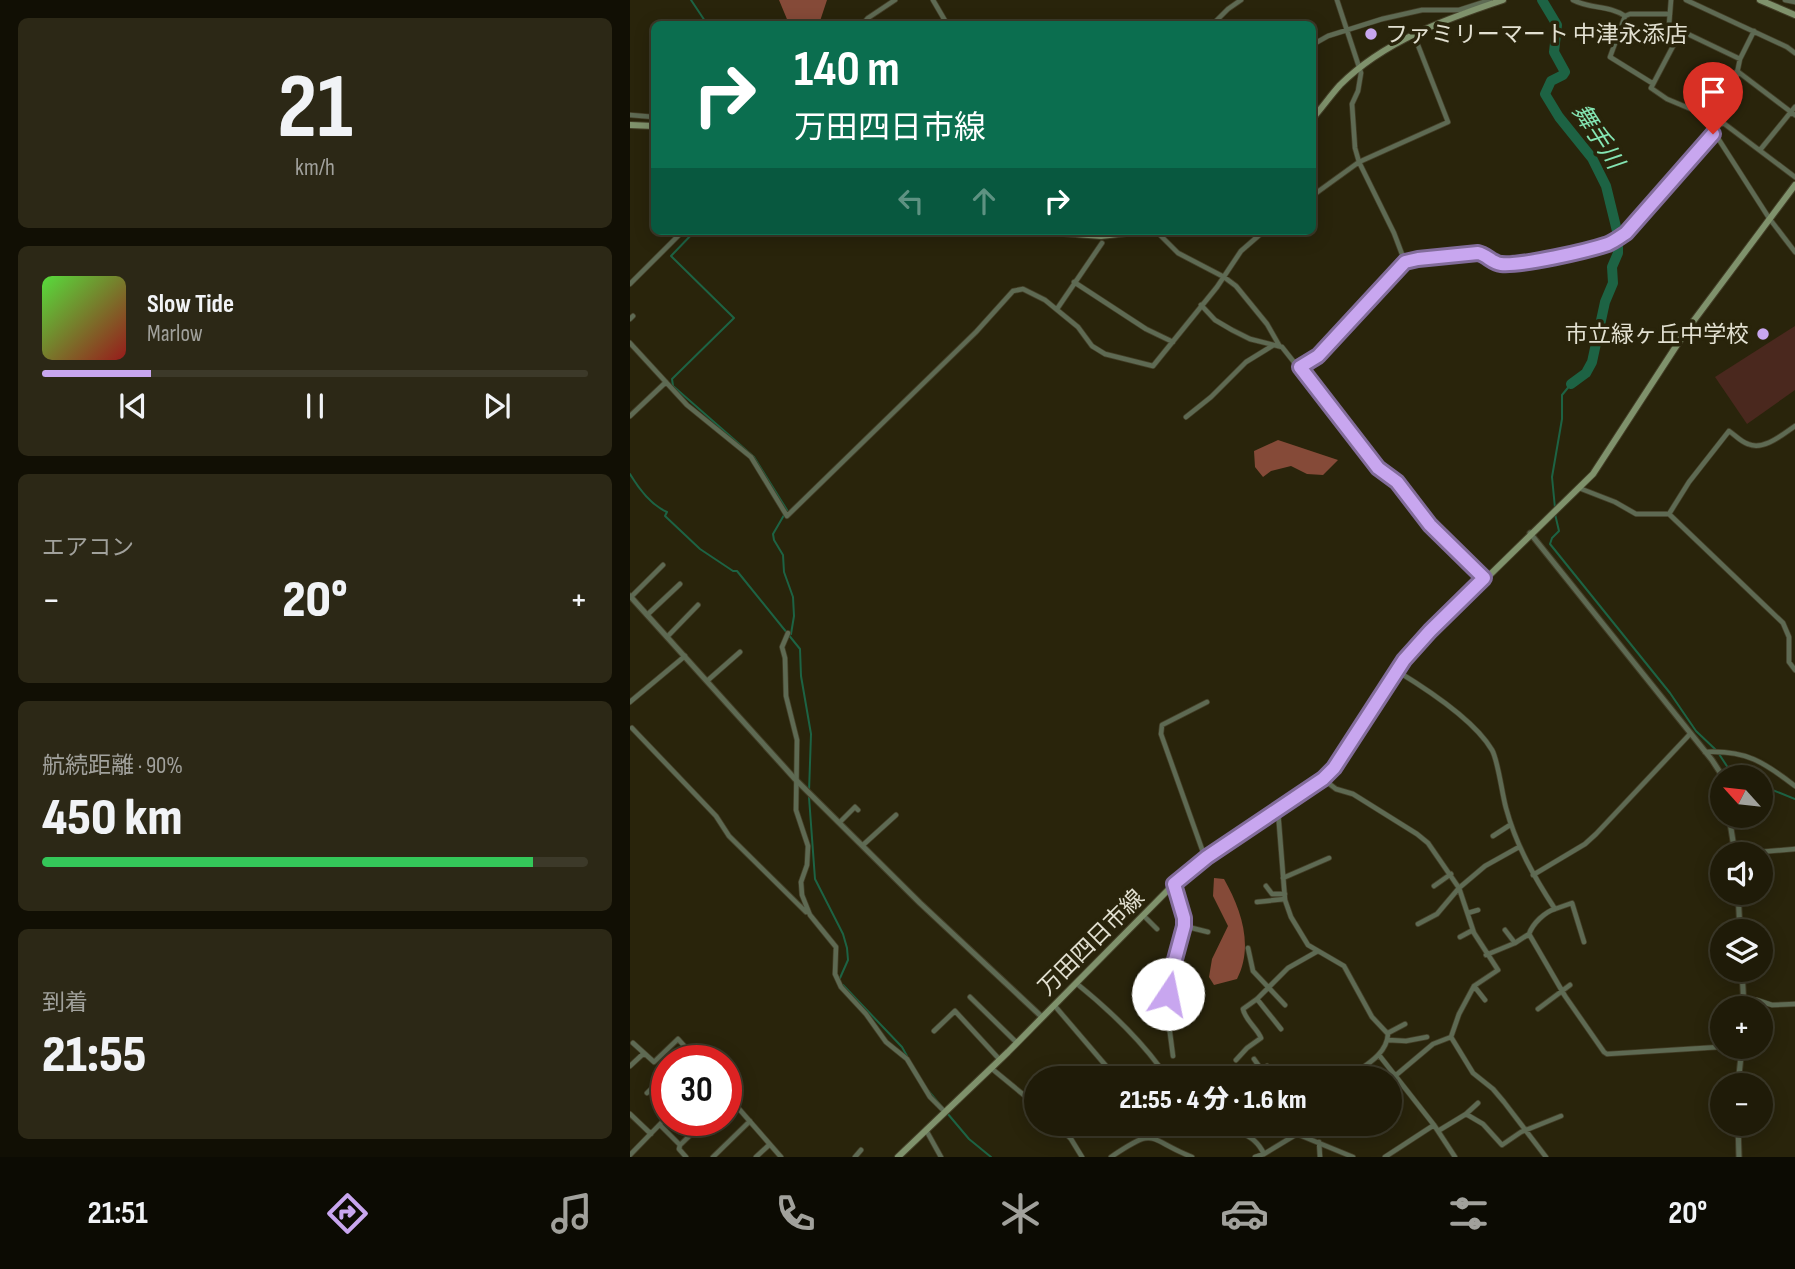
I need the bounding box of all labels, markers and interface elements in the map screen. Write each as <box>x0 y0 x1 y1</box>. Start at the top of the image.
place label: ファミリーマート 中津永添店 <box>1385 21 1688 49</box>
marker: ファミリーマート 中津永添店 <box>1363 26 1379 42</box>
text: 140 m <box>794 41 900 100</box>
icon: right <box>679 49 770 140</box>
text: 21 <box>277 54 353 163</box>
pin <box>1683 62 1743 134</box>
icon: arrive <box>1694 73 1732 111</box>
water label: 舞手川 <box>1566 98 1631 177</box>
text: 万田四日市線 <box>794 109 986 148</box>
text: km/h <box>295 154 335 182</box>
icon: left <box>892 182 930 220</box>
icon: ahead <box>965 182 1003 220</box>
icon: right <box>1038 182 1076 220</box>
text: Slow Tide <box>147 289 234 320</box>
text: Marlow <box>147 320 203 348</box>
place label: 市立緑ヶ丘中学校 <box>1565 321 1749 349</box>
marker: 市立緑ヶ丘中学校 <box>1755 326 1771 342</box>
icon: previous <box>114 387 152 425</box>
icon: pause <box>296 387 334 425</box>
icon: next <box>478 387 516 425</box>
text: エアコン <box>42 534 134 562</box>
text: 20° <box>282 569 348 632</box>
text: − <box>42 578 61 623</box>
text: + <box>569 578 588 623</box>
text: 航続距離 · 90% <box>42 752 183 780</box>
north arrow <box>1710 765 1773 828</box>
map controls <box>1710 765 1773 1136</box>
text: 450 km <box>42 787 182 850</box>
button: sound <box>1710 842 1773 905</box>
street label: 万田四日市線 <box>1033 884 1150 1001</box>
button: layers <box>1710 919 1773 982</box>
position arrow <box>1131 957 1205 1031</box>
text: 到着 <box>42 989 88 1017</box>
button: + <box>1710 996 1773 1059</box>
text: 21:55 <box>42 1024 146 1087</box>
speed limit sign: 30 <box>651 1045 742 1136</box>
button: − <box>1710 1073 1773 1136</box>
text: 21:55 · 4 分 · 1.6 km <box>1120 1085 1306 1116</box>
icon: directions <box>323 1189 372 1238</box>
icon: music <box>547 1189 596 1238</box>
icon: phone <box>771 1189 820 1238</box>
icon: climate <box>996 1189 1045 1238</box>
icon: car <box>1220 1189 1269 1238</box>
icon: filters <box>1444 1189 1493 1238</box>
text: 21:51 <box>88 1194 148 1233</box>
text: 20° <box>1668 1194 1707 1233</box>

